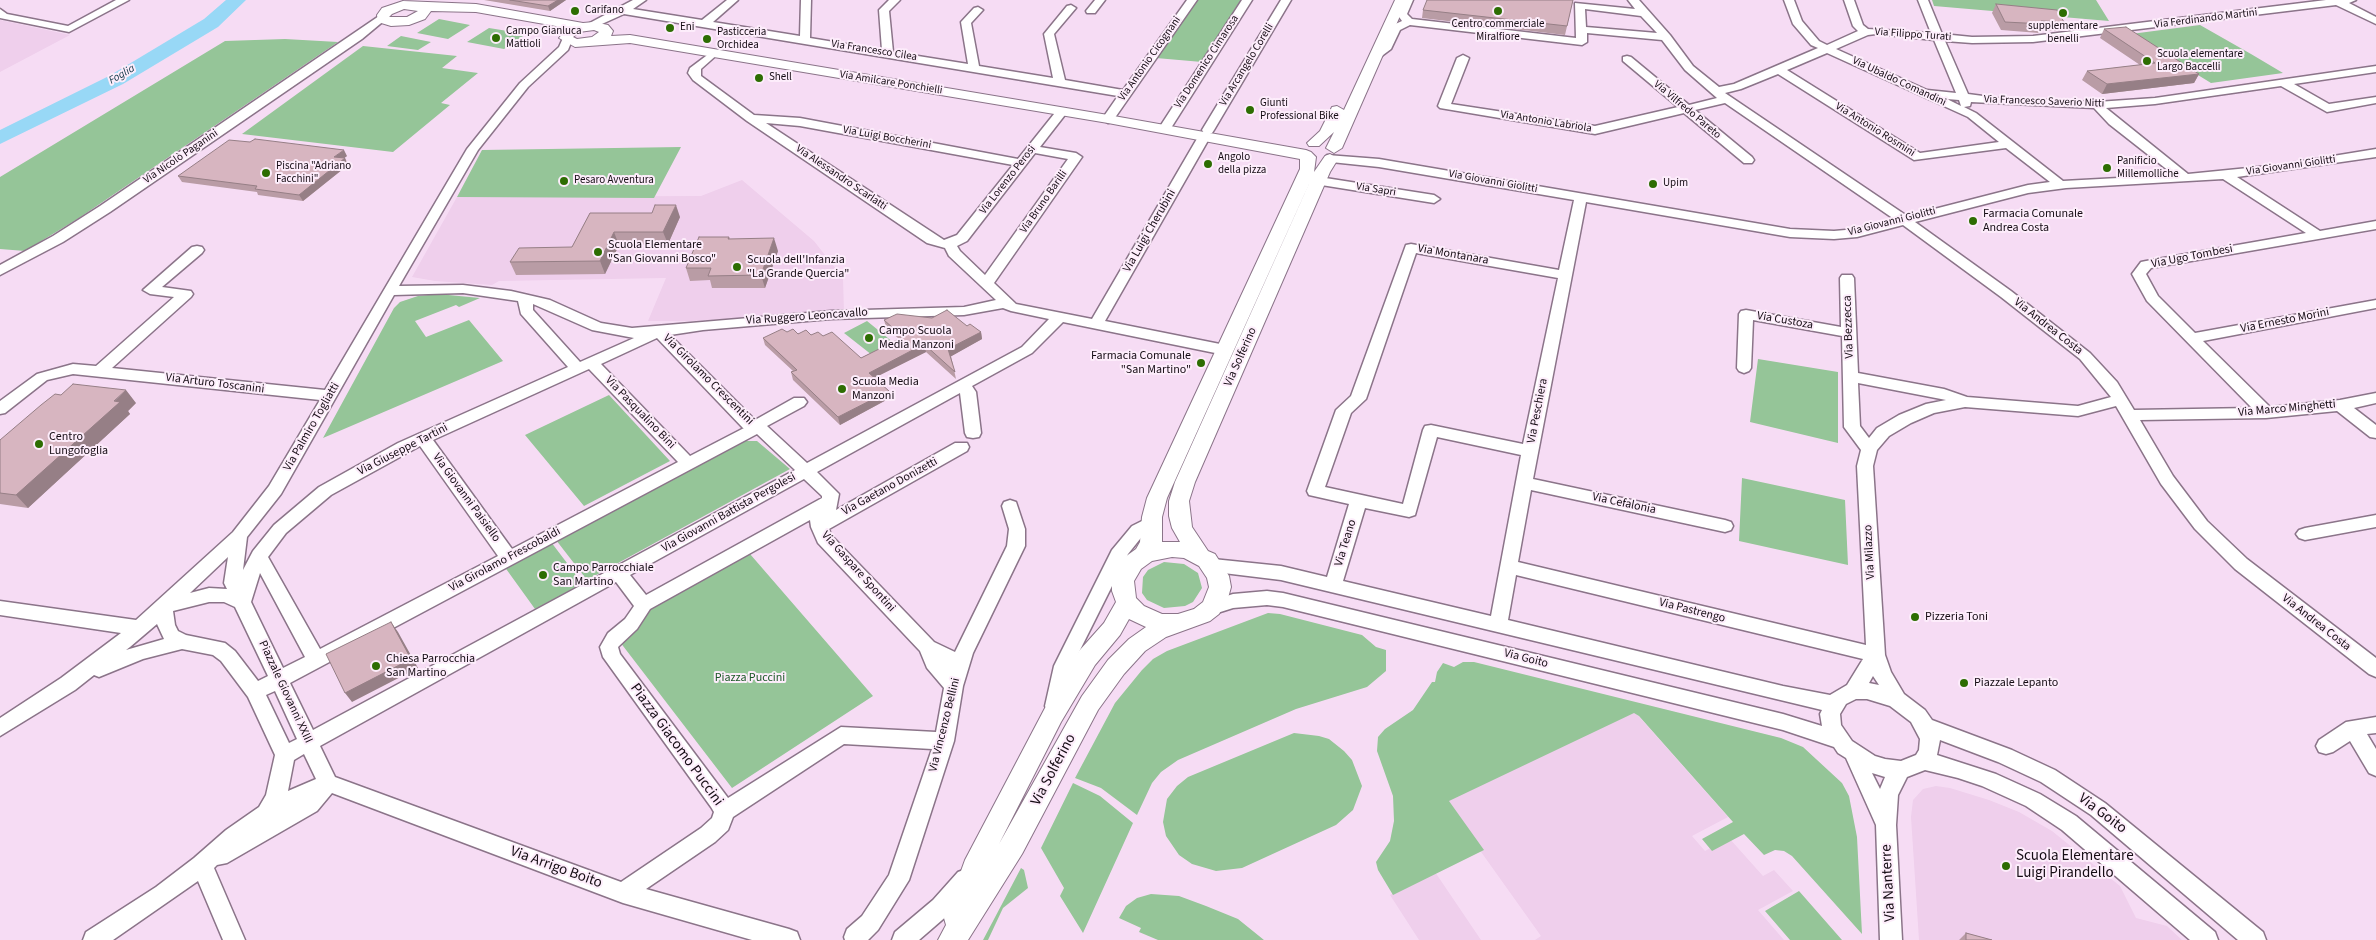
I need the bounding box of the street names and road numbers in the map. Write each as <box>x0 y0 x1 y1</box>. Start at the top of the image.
street label: Via Ferdinando Martini <box>2154 6 2258 32</box>
street label: Via Domenico Cimarosa <box>1172 13 1242 111</box>
street label: Via Antonio Cicognani <box>1116 14 1184 104</box>
street label: Via Arcangelo Corelli <box>1217 21 1277 109</box>
street label: Via Filippo Turati <box>1874 26 1952 44</box>
street label: Via Francesco Cilea <box>830 38 918 64</box>
street label: Via Ubaldo Comandini <box>1850 54 1948 110</box>
street label: Via Amilcare Ponchielli <box>839 68 943 98</box>
street label: Via Vilfredo Pareto <box>1651 78 1723 142</box>
street label: Via Francesco Saverio Nitti <box>1983 93 2105 111</box>
street label: Via Antonio Rosmini <box>1833 100 1917 160</box>
street label: Via Antonio Labriola <box>1499 108 1593 136</box>
street label: Via Luigi Boccherini <box>842 124 932 152</box>
street label: Via Nicolò Paganini <box>141 127 221 187</box>
street label: Via Alessandro Scarlatti <box>793 143 889 213</box>
street label: Via Lorenzo Perosi <box>977 143 1039 217</box>
street label: Via Giovanni Giolitti <box>2246 153 2336 179</box>
street label: Via Bruno Barilli <box>1018 168 1070 236</box>
street label: Via Giovanni Giolitti <box>1448 168 1538 196</box>
street label: Via Sapri <box>1355 180 1397 200</box>
street label: Via Luigi Cherubini <box>1120 187 1180 275</box>
street label: Via Giovanni Giolitti <box>1847 205 1937 239</box>
street label: Via Montanara <box>1416 242 1490 268</box>
street label: Via Ugo Tombesi <box>2150 242 2234 272</box>
street label: Via Bezzecca <box>1841 295 1857 359</box>
street label: Via Andrea Costa <box>2011 296 2085 358</box>
street label: Via Ernesto Morini <box>2239 305 2331 337</box>
street label: Via Ruggero Leoncavallo <box>746 306 868 328</box>
street label: Via Custoza <box>1756 309 1814 333</box>
street label: Via Solferino <box>1222 325 1260 389</box>
street label: Via Girolamo Crescentini <box>660 332 756 428</box>
street label: Via Arturo Toscanini <box>165 371 265 397</box>
street label: Via Pasqualino Bini <box>602 374 678 452</box>
street label: Via Peschiera <box>1525 377 1551 445</box>
street label: Via Palmiro Togliatti <box>281 380 343 474</box>
street label: Via Marco Minghetti <box>2238 398 2336 420</box>
street label: Via Giuseppe Tartini <box>355 421 451 479</box>
street label: Via Giovanni Paisiello <box>429 451 503 545</box>
street label: Via Gaetano Donizetti <box>840 455 940 519</box>
street label: Via Giovanni Battista Pergolesi <box>659 470 799 556</box>
street label: Via Cefalonia <box>1591 490 1657 518</box>
street label: Via Teano <box>1332 518 1360 568</box>
street label: Via Milazzo <box>1861 524 1879 580</box>
street label: Via Girolamo Frescobaldi <box>447 525 563 595</box>
street label: Via Gaspare Spontini <box>818 529 898 615</box>
street label: Via Andrea Costa <box>2279 592 2353 654</box>
street label: Via Pastrengo <box>1657 596 1727 626</box>
street label: Piazzale Giovanni XXIII <box>255 638 315 746</box>
street label: Via Goito <box>1503 647 1549 671</box>
street label: Via Vincenzo Bellini <box>926 676 964 774</box>
street label: Piazza Giacomo Puccini <box>626 680 726 810</box>
street label: Via Solferino <box>1028 731 1080 809</box>
street label: Via Goito <box>2074 790 2130 838</box>
street label: Via Arrigo Boito <box>508 843 604 893</box>
street label: Via Nanterre <box>1878 844 1900 922</box>

